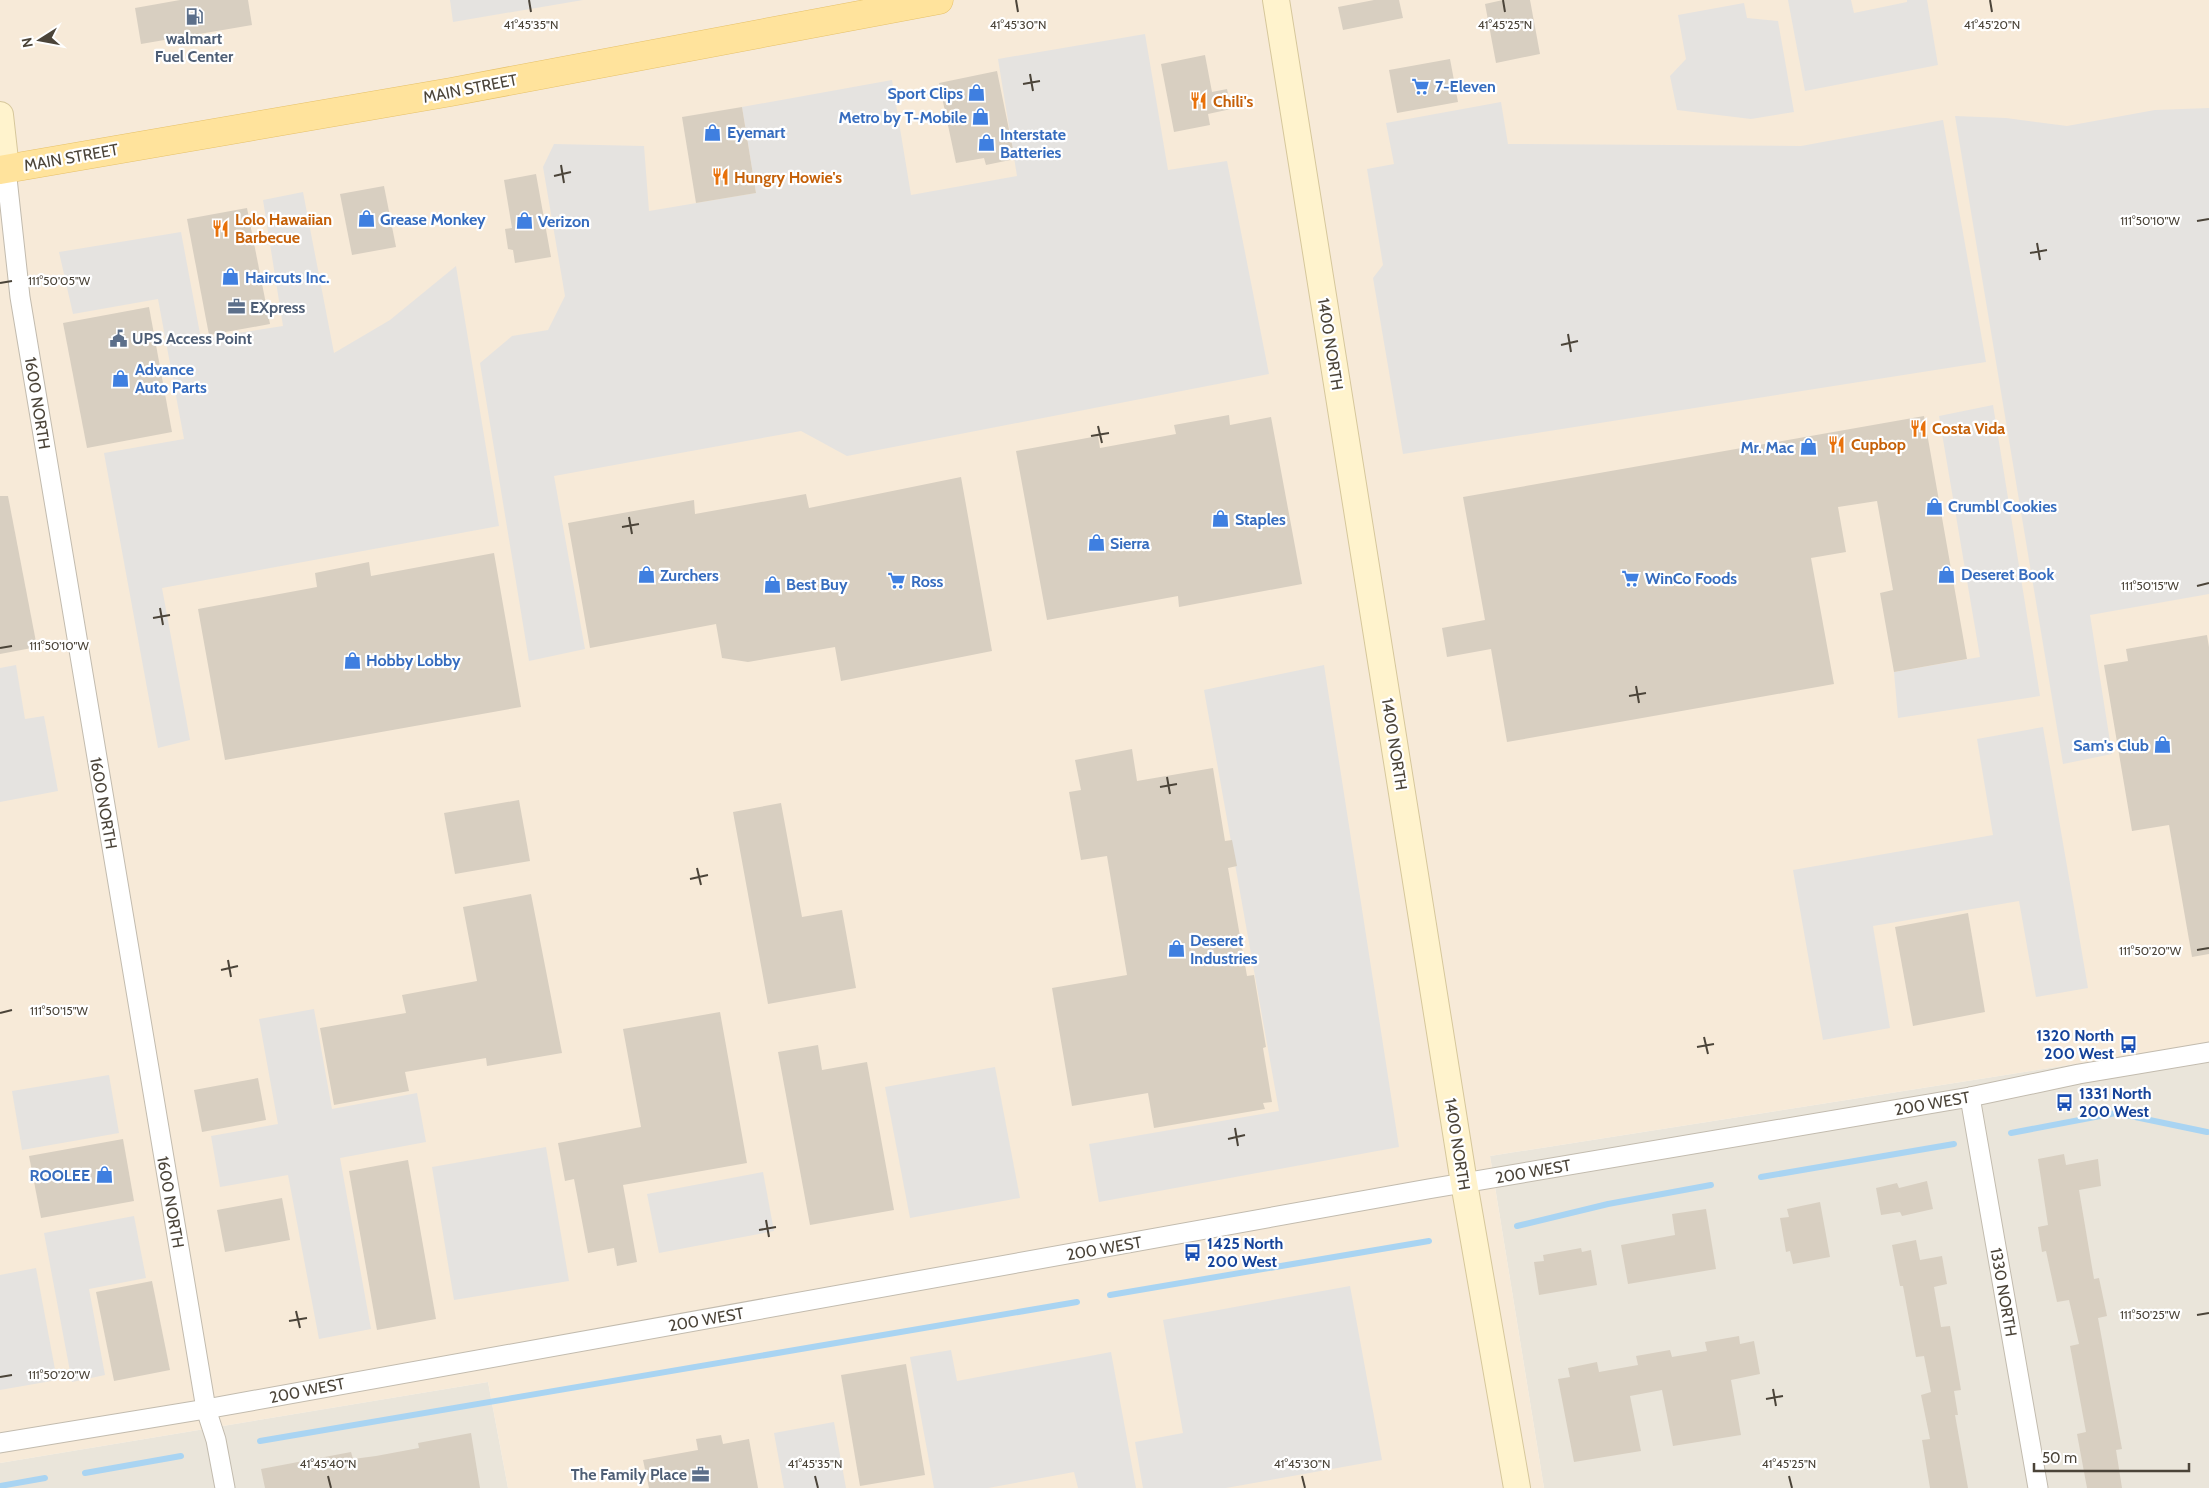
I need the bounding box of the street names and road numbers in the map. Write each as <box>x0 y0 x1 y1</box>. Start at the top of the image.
street label: MAIN STREET <box>421 70 519 107</box>
street label: MAIN STREET <box>22 140 120 175</box>
street label: 1400 NORTH <box>1314 297 1347 392</box>
street label: 1600 NORTH <box>21 356 54 451</box>
street label: 1400 NORTH <box>1378 697 1411 792</box>
street label: 1600 NORTH <box>86 756 121 851</box>
street label: 200 WEST <box>1893 1087 1972 1119</box>
street label: 1400 NORTH <box>1441 1097 1474 1192</box>
street label: 1600 NORTH <box>153 1155 188 1250</box>
street label: 200 WEST <box>1494 1155 1573 1187</box>
street label: 200 WEST <box>1065 1232 1144 1264</box>
street label: 1330 NORTH <box>1986 1246 2021 1338</box>
street label: 200 WEST <box>667 1303 746 1335</box>
street label: 200 WEST <box>268 1374 347 1407</box>

